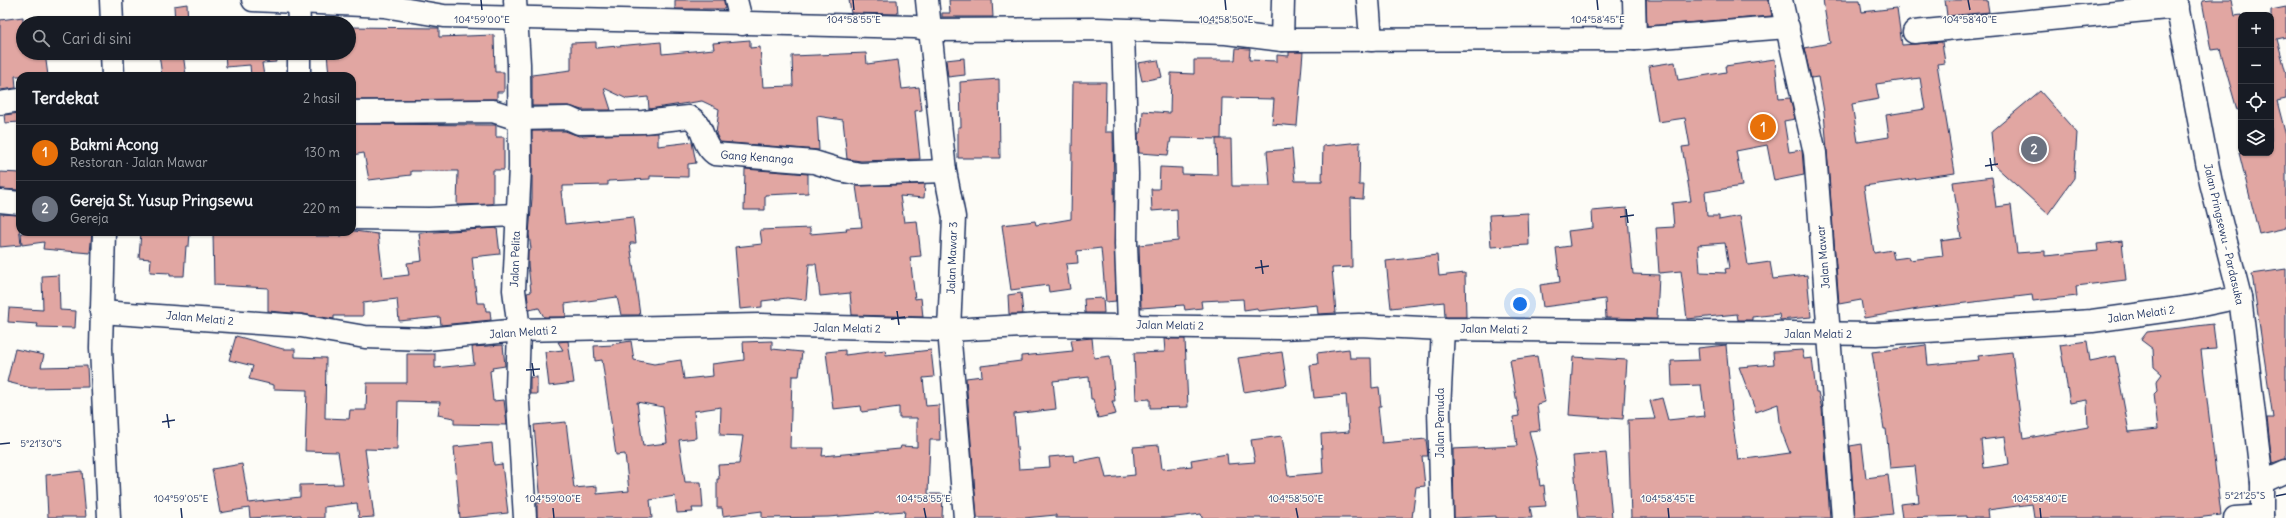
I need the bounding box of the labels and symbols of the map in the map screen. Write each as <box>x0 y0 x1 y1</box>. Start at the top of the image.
text: 104°59'00"E <box>454 13 510 26</box>
text: 104°58'55"E <box>827 13 881 26</box>
text: 104°58'50"E <box>1199 13 1253 26</box>
text: 104°58'45"E <box>1571 13 1625 26</box>
text: 104°58'40"E <box>1943 13 1997 26</box>
pin: 1 <box>1750 112 1776 142</box>
pin: 2 <box>2021 134 2047 164</box>
street label: Gang Kenanga <box>720 147 794 167</box>
street label: Jalan Pringsewu - Pardasuka <box>2201 162 2247 306</box>
street label: Jalan Mawar 3 <box>944 221 960 295</box>
street label: Jalan Mawar <box>1813 224 1833 290</box>
street label: Jalan Pelita <box>507 230 523 288</box>
your location <box>1510 294 1530 314</box>
street label: Jalan Melati 2 <box>2106 302 2176 326</box>
street label: Jalan Melati 2 <box>166 308 234 328</box>
street label: Jalan Melati 2 <box>1136 317 1204 333</box>
street label: Jalan Melati 2 <box>813 320 881 336</box>
street label: Jalan Melati 2 <box>1460 321 1528 337</box>
street label: Jalan Melati 2 <box>489 323 557 341</box>
street label: Jalan Melati 2 <box>1784 327 1852 341</box>
street label: Jalan Pemuda <box>1433 388 1447 458</box>
text: 5°21'30"S <box>20 437 62 450</box>
text: 5°21'25"S <box>2225 489 2266 502</box>
text: 104°59'05"E <box>154 492 208 505</box>
text: 104°59'00"E <box>525 492 581 505</box>
text: 104°58'55"E <box>897 492 951 505</box>
text: 104°58'50"E <box>1269 492 1323 505</box>
text: 104°58'45"E <box>1641 492 1695 505</box>
text: 104°58'40"E <box>2013 492 2067 505</box>

